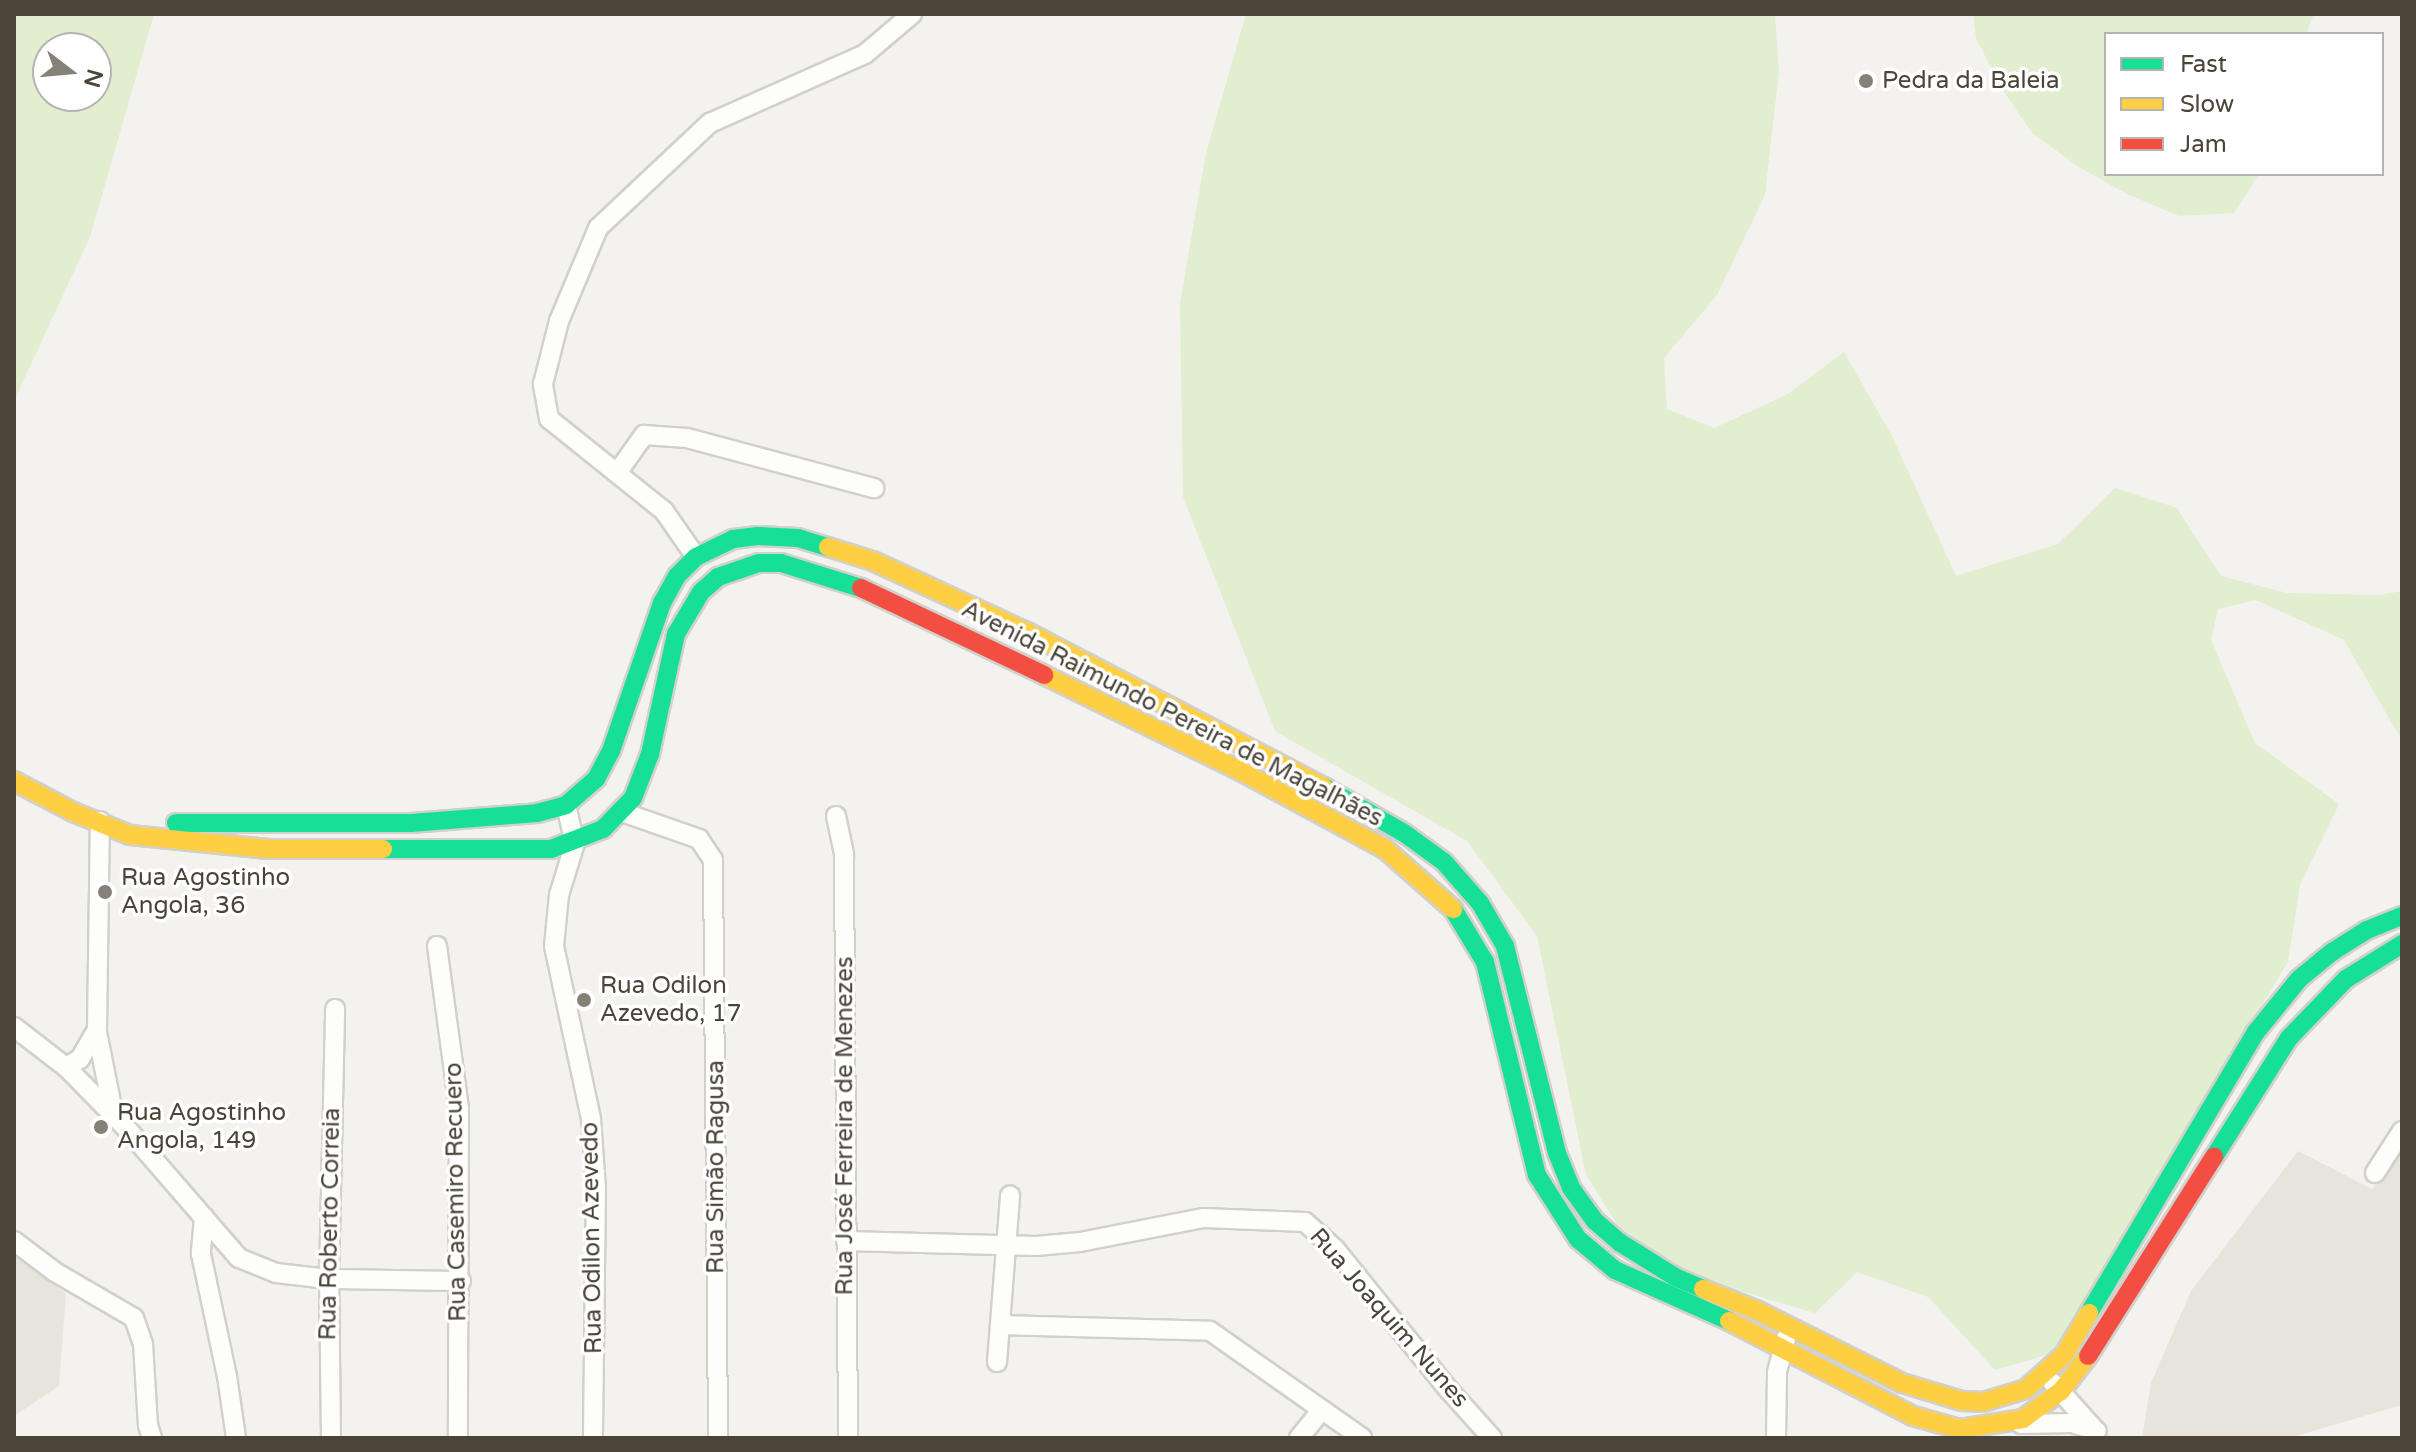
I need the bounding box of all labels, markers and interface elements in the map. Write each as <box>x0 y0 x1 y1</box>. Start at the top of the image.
north arrow <box>32 32 112 112</box>
legend <box>2104 32 2384 176</box>
text: Fast <box>2180 50 2227 79</box>
text: N <box>78 66 108 90</box>
place label: Pedra da Baleia <box>1882 67 2059 95</box>
marker: Pedra da Baleia <box>1857 72 1875 90</box>
text: Slow <box>2180 90 2234 119</box>
text: Jam <box>2180 130 2227 159</box>
street label: Avenida Raimundo Pereira de Magalhães <box>957 595 1387 833</box>
place label: Rua Agostinho Angola, 36 <box>121 864 290 920</box>
marker: Rua Agostinho Angola, 36 <box>96 883 114 901</box>
street label: Rua José Ferreira de Menezes <box>831 957 859 1295</box>
place label: Rua Odilon Azevedo, 17 <box>600 972 742 1028</box>
marker: Rua Odilon Azevedo, 17 <box>575 991 593 1009</box>
street label: Rua Simão Ragusa <box>702 1060 730 1274</box>
street label: Rua Casemiro Recuero <box>439 1062 473 1322</box>
place label: Rua Agostinho Angola, 149 <box>117 1099 286 1155</box>
street label: Rua Roberto Correia <box>314 1107 346 1341</box>
marker: Rua Agostinho Angola, 149 <box>92 1118 110 1136</box>
street label: Rua Odilon Azevedo <box>576 1122 608 1354</box>
street label: Rua Joaquim Nunes <box>1303 1223 1475 1413</box>

